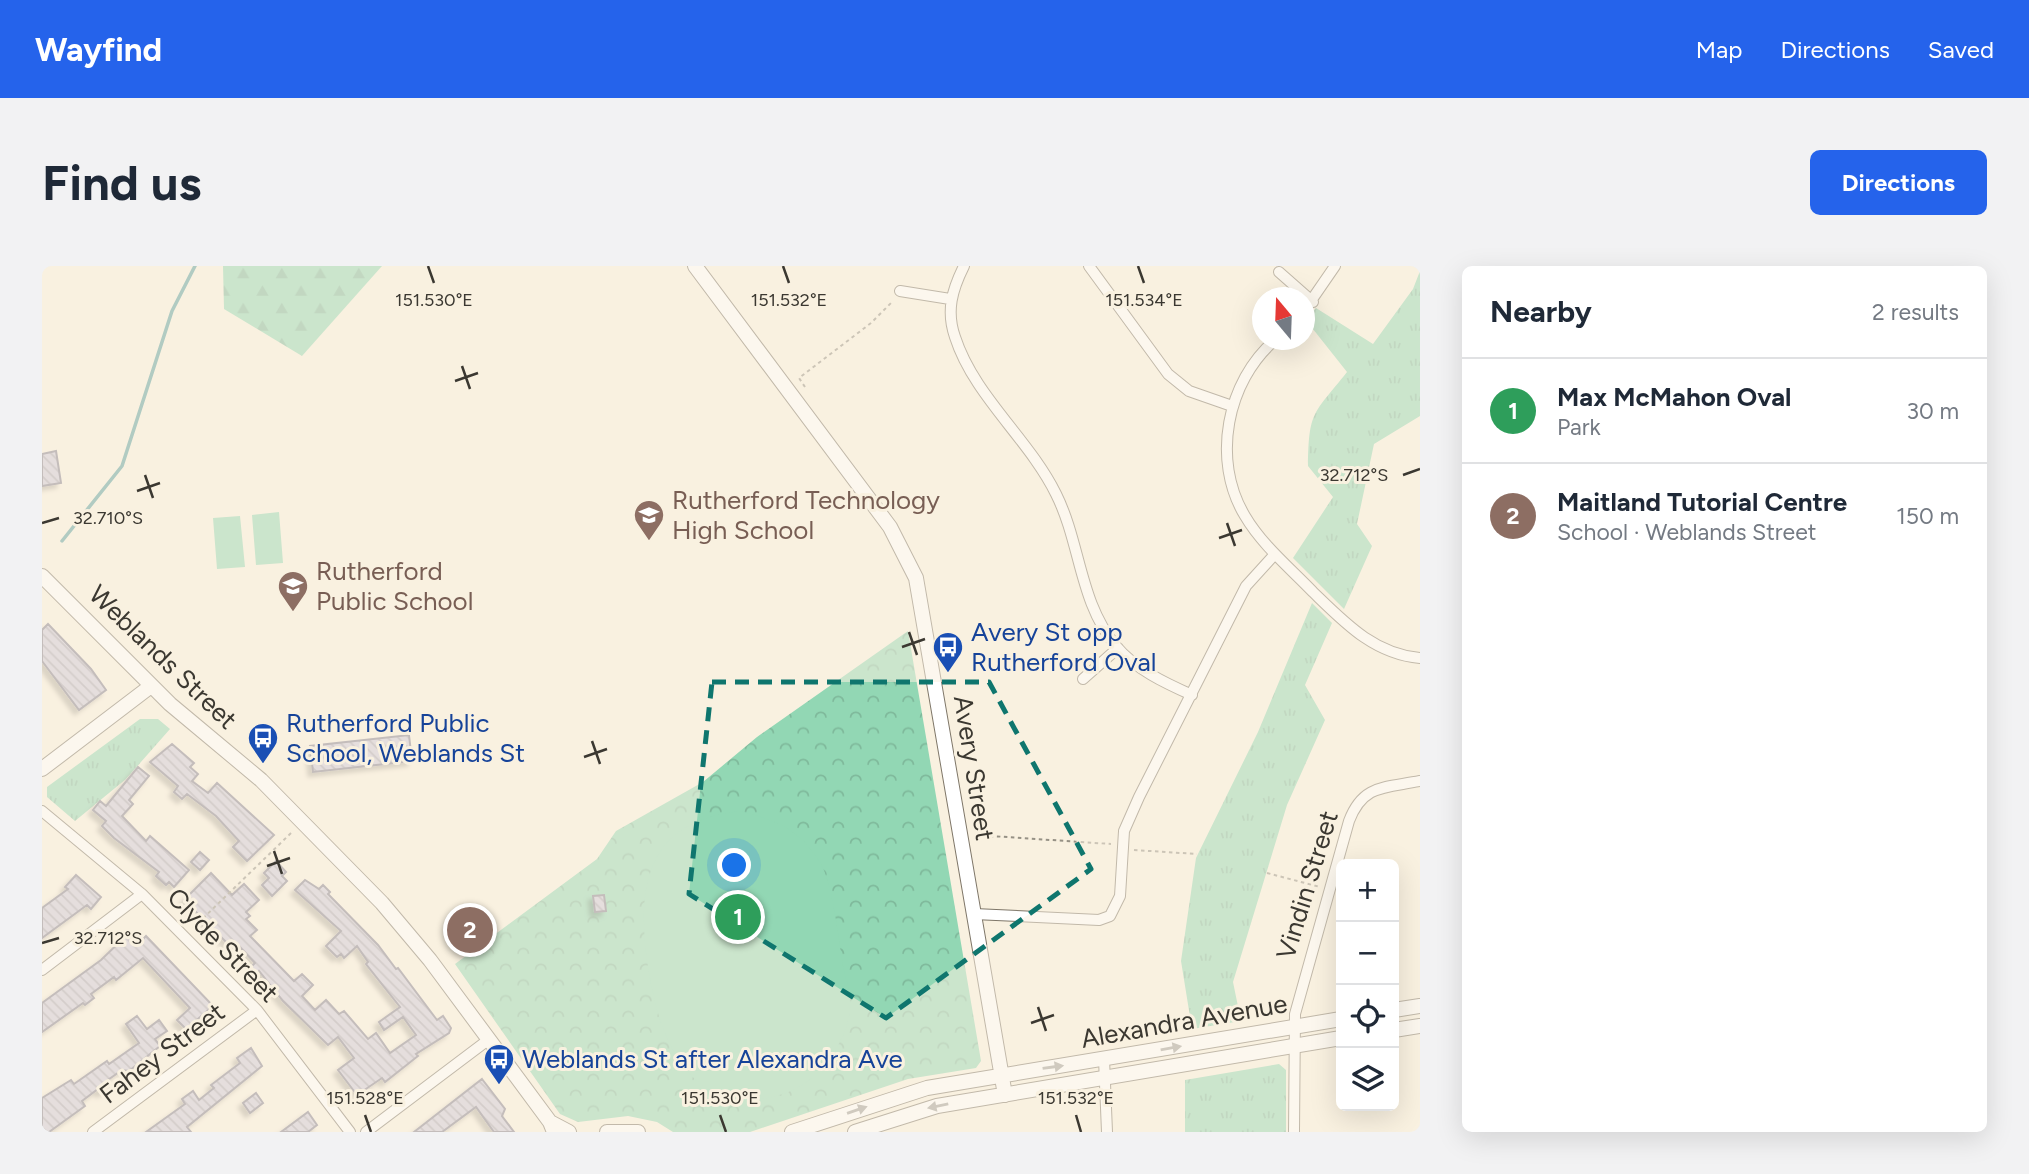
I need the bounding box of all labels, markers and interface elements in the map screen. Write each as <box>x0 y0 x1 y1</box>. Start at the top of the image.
text: Wayfind <box>35 30 162 69</box>
text: Map <box>1696 35 1742 64</box>
text: Directions <box>1780 35 1890 64</box>
text: Saved <box>1928 35 1994 64</box>
button: Directions <box>1810 150 1987 215</box>
text: Find us <box>42 153 201 212</box>
north arrow <box>1252 287 1315 350</box>
text: 151.530°E <box>395 289 473 311</box>
text: 151.532°E <box>751 289 827 311</box>
text: 151.534°E <box>1105 289 1183 311</box>
text: Nearby <box>1490 293 1592 330</box>
text: 2 results <box>1872 298 1959 326</box>
text: Max McMahon Oval <box>1557 381 1792 413</box>
text: 1 <box>1508 397 1518 425</box>
text: 30 m <box>1906 397 1959 425</box>
text: Park <box>1557 413 1601 441</box>
text: 32.712°S <box>1320 464 1388 486</box>
place label: Rutherford Technology High School <box>672 484 940 546</box>
text: Maitland Tutorial Centre <box>1557 486 1847 518</box>
school or university icon: Rutherford Technology High School <box>632 498 666 542</box>
text: 2 <box>1506 502 1520 530</box>
text: 150 m <box>1896 502 1959 530</box>
text: 32.710°S <box>73 507 143 529</box>
text: School · Weblands Street <box>1557 518 1816 546</box>
place label: Rutherford Public School <box>316 555 473 617</box>
school or university icon: Rutherford Public School <box>276 569 310 613</box>
street label: Weblands Street <box>82 578 244 736</box>
place label: Avery St opp Rutherford Oval <box>971 616 1157 678</box>
bus stop icon: Avery St opp Rutherford Oval <box>931 630 965 674</box>
street label: Avery Street <box>947 693 1001 843</box>
place label: Rutherford Public School, Weblands St <box>286 707 525 769</box>
bus stop icon: Rutherford Public School, Weblands St <box>246 721 280 765</box>
street label: Vindin Street <box>1269 807 1345 963</box>
your location <box>717 848 751 882</box>
map controls <box>1336 859 1399 1111</box>
button: + <box>1336 859 1399 922</box>
street label: Clyde Street <box>161 881 286 1009</box>
pin: 1 <box>715 891 761 943</box>
pin: 2 <box>447 904 493 956</box>
button: − <box>1336 922 1399 985</box>
text: 32.712°S <box>74 927 142 949</box>
button: locate <box>1336 985 1399 1048</box>
street label: Alexandra Avenue <box>1078 987 1290 1055</box>
street label: Fahey Street <box>93 995 231 1110</box>
bus stop icon: Weblands St after Alexandra Ave <box>482 1042 516 1086</box>
one-way arrow <box>1160 1042 1182 1053</box>
place label: Weblands St after Alexandra Ave <box>522 1043 903 1075</box>
button: layers <box>1336 1048 1399 1111</box>
one-way arrow <box>1042 1061 1064 1072</box>
text: 151.528°E <box>326 1087 404 1109</box>
text: 151.530°E <box>681 1087 759 1109</box>
text: 151.532°E <box>1038 1087 1114 1109</box>
one-way arrow <box>927 1101 949 1112</box>
one-way arrow <box>846 1104 867 1115</box>

